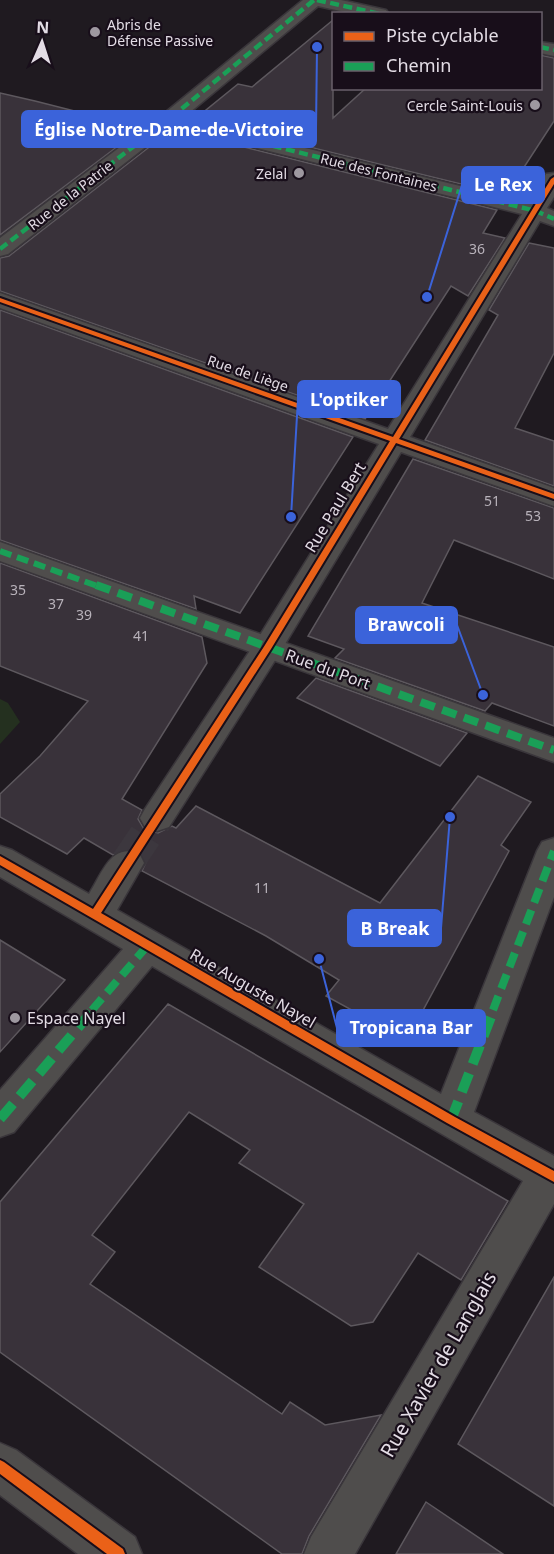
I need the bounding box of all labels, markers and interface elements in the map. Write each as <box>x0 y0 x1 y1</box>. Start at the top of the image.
north arrow <box>12 12 72 72</box>
legend <box>332 12 542 90</box>
place label: Abris de Défense Passive <box>107 15 213 50</box>
text: N <box>36 16 50 38</box>
text: Piste cyclable <box>386 23 499 47</box>
marker: Abris de Défense Passive <box>88 25 102 39</box>
text: Chemin <box>386 53 451 77</box>
place label: Cercle Saint-Louis <box>407 96 523 115</box>
marker: Cercle Saint-Louis <box>528 98 542 112</box>
callout: Église Notre-Dame-de-Victoire <box>22 111 316 147</box>
text: Église Notre-Dame-de-Victoire <box>34 117 304 141</box>
street label: Rue des Fontaines <box>319 148 440 196</box>
street label: Rue de la Patrie <box>24 156 116 234</box>
place label: Zelal <box>256 164 287 183</box>
marker: Zelal <box>292 166 306 180</box>
callout: Le Rex <box>462 167 544 203</box>
text: Le Rex <box>474 172 533 196</box>
house number: 36 <box>469 239 485 258</box>
street label: Rue de Liège <box>205 350 291 396</box>
callout: L'optiker <box>298 381 400 417</box>
text: L'optiker <box>310 387 388 411</box>
street label: Rue Paul Bert <box>299 458 371 556</box>
house number: 51 <box>484 491 500 510</box>
house number: 53 <box>525 506 541 525</box>
house number: 35 <box>10 580 26 599</box>
house number: 37 <box>48 594 64 613</box>
house number: 39 <box>76 605 92 624</box>
callout: Brawcoli <box>356 607 457 643</box>
text: Brawcoli <box>367 612 445 636</box>
house number: 41 <box>133 626 149 645</box>
street label: Rue du Port <box>283 644 374 695</box>
house number: 11 <box>254 878 270 897</box>
callout: B Break <box>348 910 441 946</box>
text: B Break <box>361 916 430 940</box>
street label: Rue Auguste Nayel <box>186 943 320 1033</box>
place label: Espace Nayel <box>27 1007 126 1029</box>
callout: Tropicana Bar <box>337 1010 485 1046</box>
marker: Espace Nayel <box>8 1011 22 1025</box>
text: Tropicana Bar <box>349 1015 473 1039</box>
street label: Rue Xavier de Langlais <box>374 1266 502 1462</box>

